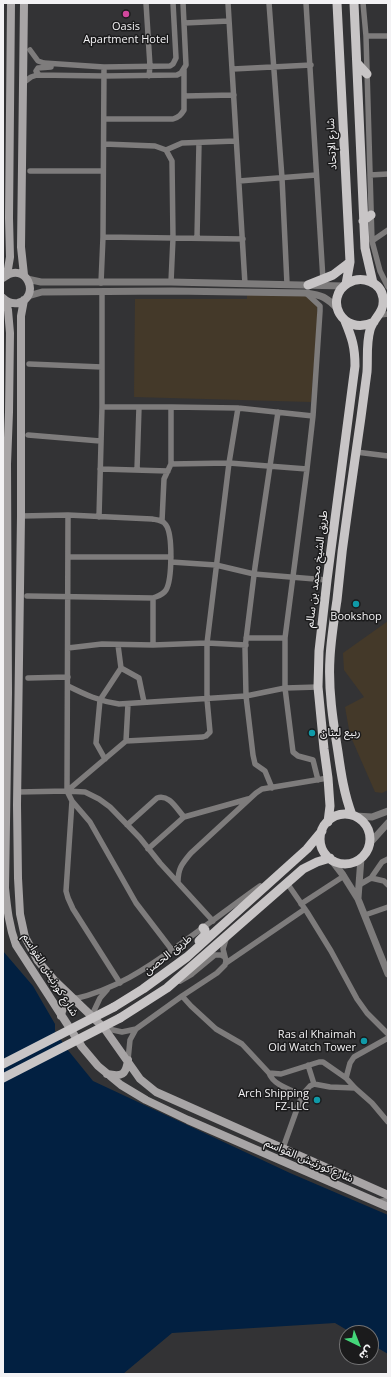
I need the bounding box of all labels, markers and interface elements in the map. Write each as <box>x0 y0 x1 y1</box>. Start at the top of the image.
marker: Oasis Apartment Hotel <box>121 9 131 19</box>
place label: Oasis Apartment Hotel <box>83 20 169 46</box>
street label: شارع الإتحاد <box>324 118 340 170</box>
street label: طريق الشيخ محمد بن سالم <box>303 510 331 628</box>
marker: Bookshop <box>351 599 361 609</box>
place label: Bookshop <box>330 610 382 624</box>
place label: ربيع لبنان <box>320 726 361 740</box>
marker: ربيع لبنان <box>307 728 317 738</box>
street label: شارع كورنيش القواسم <box>19 931 81 1019</box>
street label: طريق الحصن <box>141 932 195 978</box>
place label: Ras al Khaimah Old Watch Tower <box>268 1028 356 1054</box>
marker: Ras al Khaimah Old Watch Tower <box>359 1036 369 1046</box>
place label: Arch Shipping FZ-LLC <box>238 1087 309 1113</box>
marker: Arch Shipping FZ-LLC <box>312 1095 322 1105</box>
street label: شارع كورنيش القواسم <box>263 1136 355 1186</box>
north arrow <box>339 1325 379 1365</box>
text: ش <box>356 1343 377 1364</box>

